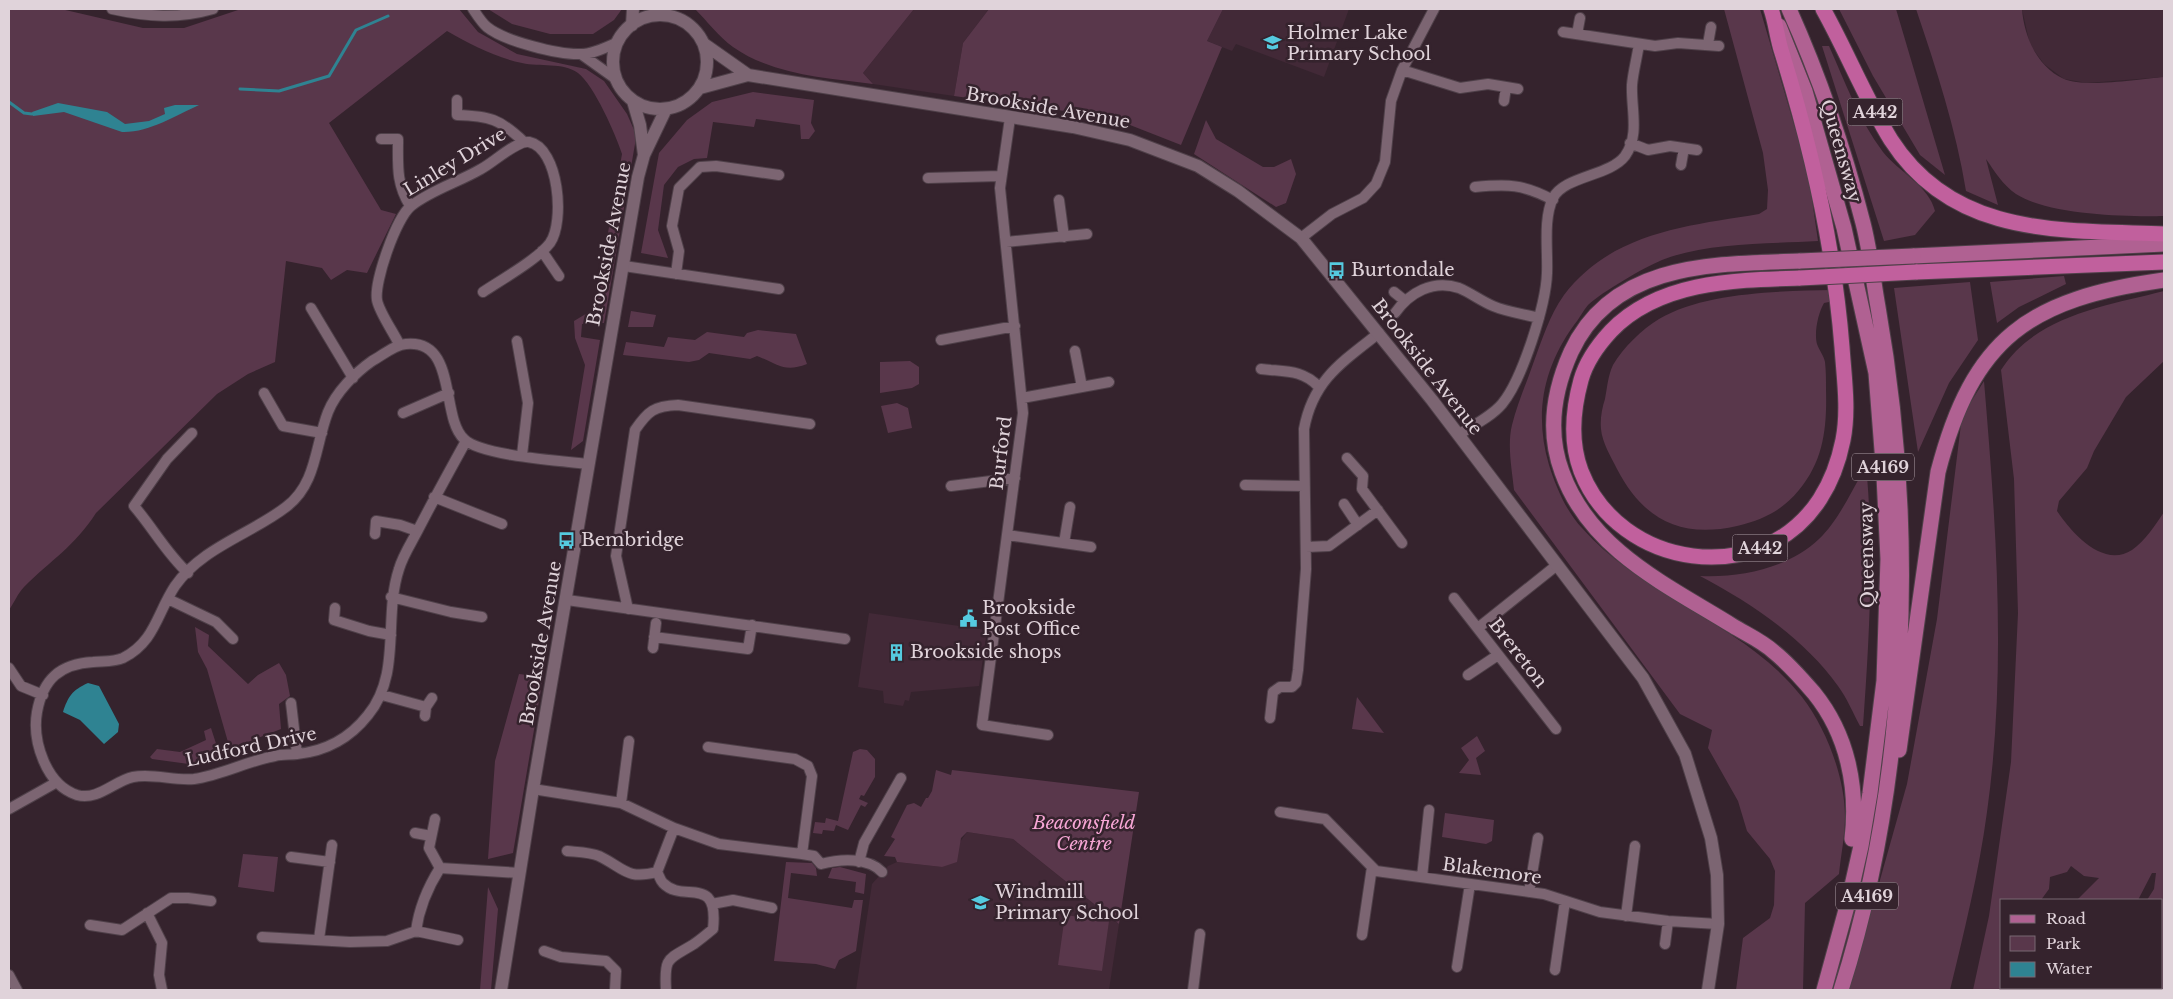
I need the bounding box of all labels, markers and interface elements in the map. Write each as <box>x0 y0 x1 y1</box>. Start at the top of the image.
place label: Holmer Lake Primary School <box>1287 22 1431 65</box>
school or university icon: Holmer Lake Primary School <box>1263 33 1283 53</box>
street label: Brookside Avenue <box>964 83 1132 133</box>
street label: Queensway <box>1816 97 1866 206</box>
road number: A442 <box>1848 98 1902 125</box>
street label: Linley Drive <box>400 123 510 201</box>
street label: Brookside Avenue <box>582 160 636 328</box>
place label: Burtondale <box>1351 259 1455 281</box>
bus stop icon: Burtondale <box>1327 260 1347 280</box>
street label: Brookside Avenue <box>1367 295 1487 439</box>
street label: Burford <box>986 415 1016 491</box>
road number: A4169 <box>1852 454 1914 481</box>
street label: Queensway <box>1855 501 1879 608</box>
place label: Bembridge <box>581 529 684 551</box>
bus stop icon: Bembridge <box>557 530 577 550</box>
road number: A442 <box>1732 534 1788 562</box>
street label: Brookside Avenue <box>516 559 566 727</box>
place label: Brookside Post Office <box>982 597 1080 640</box>
public building icon: Brookside Post Office <box>958 608 978 628</box>
street label: Brereton <box>1484 614 1552 692</box>
place label: Brookside shops <box>910 641 1062 663</box>
building icon: Brookside shops <box>886 642 906 662</box>
street label: Ludford Drive <box>183 722 319 772</box>
park label: Beaconsfield Centre <box>1032 812 1136 855</box>
street label: Blakemore <box>1441 853 1543 889</box>
place label: Windmill Primary School <box>994 881 1139 924</box>
road number: A4169 <box>1836 882 1898 909</box>
school or university icon: Windmill Primary School <box>971 892 991 912</box>
legend <box>2000 899 2163 989</box>
text: Road <box>2046 909 2086 928</box>
text: Park <box>2046 934 2082 953</box>
text: Water <box>2045 959 2093 978</box>

